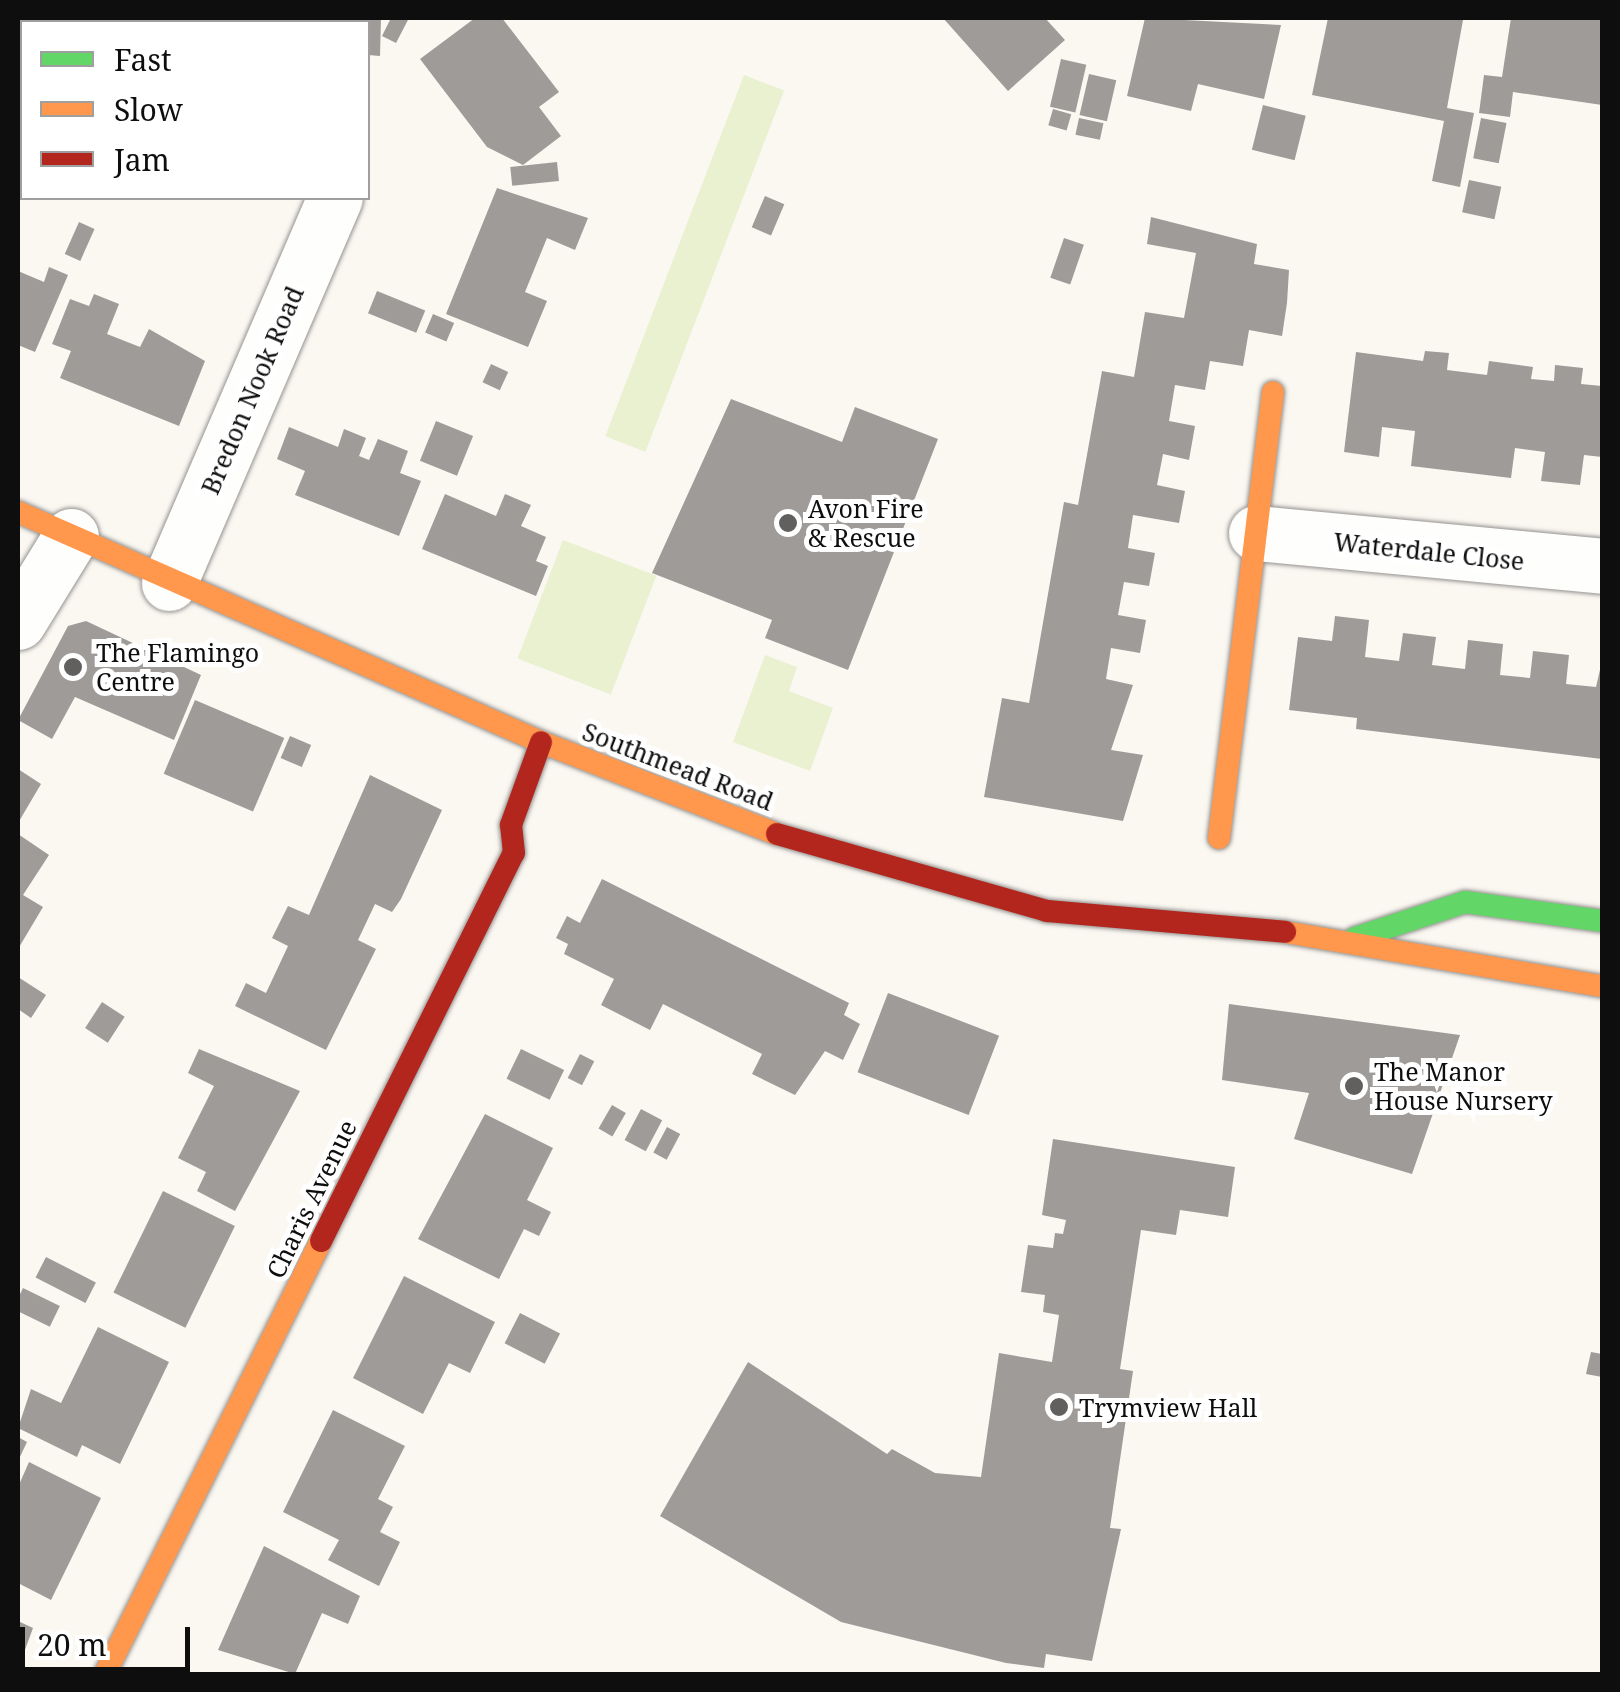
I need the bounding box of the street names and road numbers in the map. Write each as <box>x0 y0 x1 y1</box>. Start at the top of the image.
street label: Bredon Nook Road <box>195 281 309 499</box>
street label: Waterdale Close <box>1332 526 1526 576</box>
street label: Southmead Road <box>578 716 778 816</box>
street label: Charis Avenue <box>260 1115 362 1283</box>

